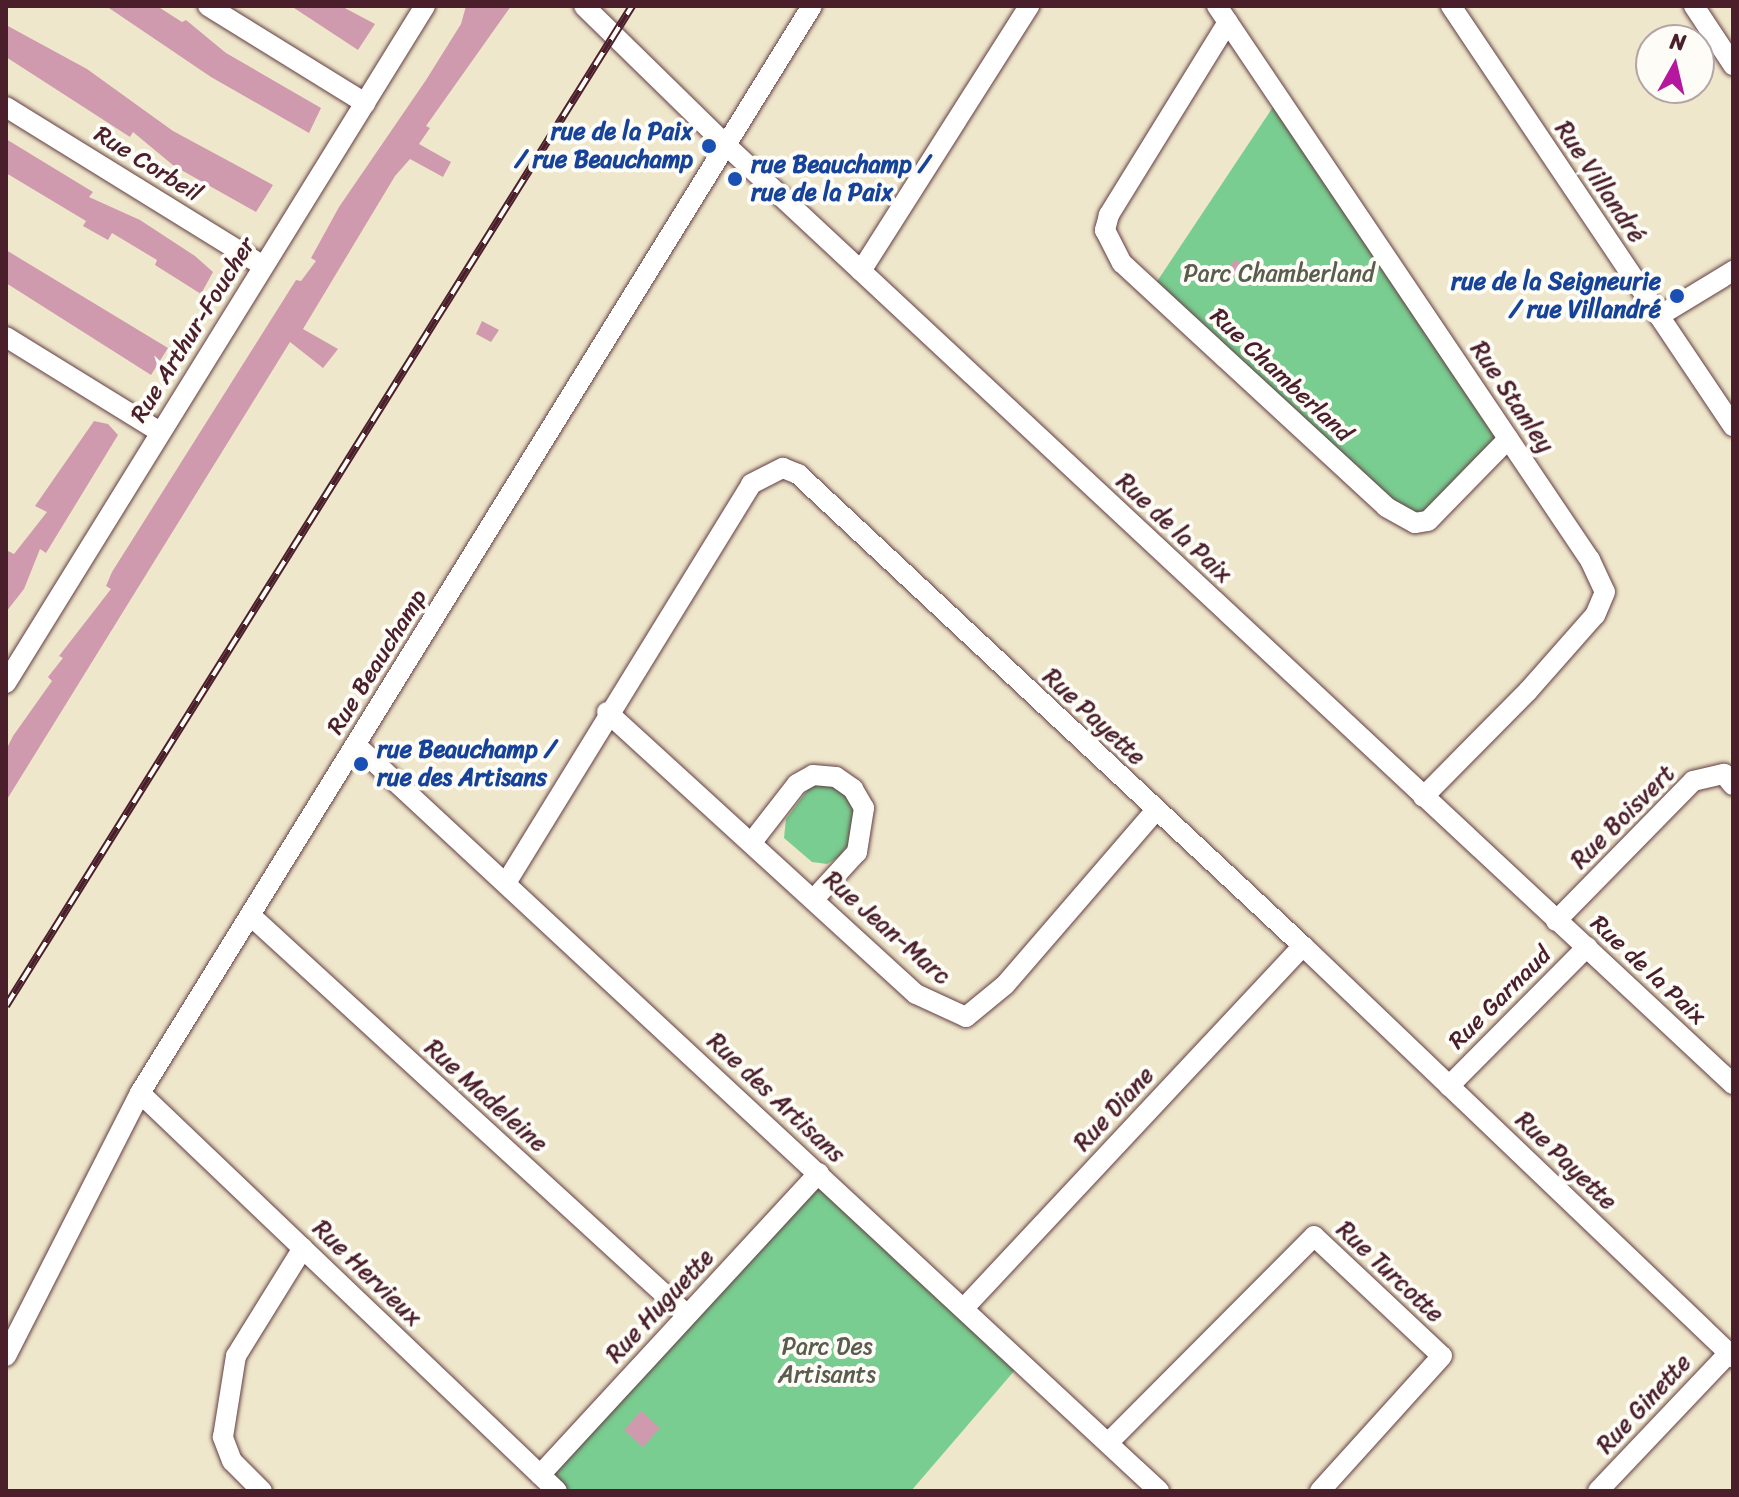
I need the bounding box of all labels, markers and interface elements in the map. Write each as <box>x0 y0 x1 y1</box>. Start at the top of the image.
text: N <box>1668 21 1688 62</box>
north arrow <box>1635 24 1715 104</box>
street label: Rue Villandré <box>1549 116 1651 248</box>
place label: rue de la Paix / rue Beauchamp <box>513 118 693 174</box>
street label: Rue Corbeil <box>89 120 207 208</box>
marker: rue de la Paix / rue Beauchamp <box>700 137 718 155</box>
place label: rue Beauchamp / rue de la Paix <box>751 151 931 207</box>
marker: rue Beauchamp / rue de la Paix <box>726 170 744 188</box>
street label: Rue Arthur-Foucher <box>124 232 262 428</box>
park label: Parc Chamberland <box>1183 260 1375 288</box>
place label: rue de la Seigneurie / rue Villandré <box>1452 268 1661 324</box>
marker: rue de la Seigneurie / rue Villandré <box>1668 287 1686 305</box>
street label: Rue Chamberland <box>1204 302 1358 448</box>
street label: Rue Stanley <box>1464 336 1560 458</box>
street label: Rue de la Paix <box>1110 467 1238 589</box>
street label: Rue Beauchamp <box>321 584 433 740</box>
street label: Rue Payette <box>1037 663 1151 771</box>
place label: rue Beauchamp / rue des Artisans <box>377 736 557 792</box>
marker: rue Beauchamp / rue des Artisans <box>352 755 370 773</box>
street label: Rue Boisvert <box>1565 759 1681 875</box>
street label: Rue Jean-Marc <box>817 865 957 991</box>
street label: Rue de la Paix <box>1584 909 1712 1031</box>
street label: Rue Garnaud <box>1443 941 1557 1055</box>
street label: Rue des Artisans <box>702 1027 850 1169</box>
street label: Rue Madeleine <box>420 1034 552 1158</box>
street label: Rue Diane <box>1068 1061 1160 1157</box>
street label: Rue Payette <box>1510 1106 1622 1216</box>
street label: Rue Hervieux <box>307 1214 427 1332</box>
street label: Rue Turcotte <box>1331 1215 1449 1329</box>
street label: Rue Huguette <box>600 1243 720 1369</box>
park label: Parc Des Artisants <box>778 1333 876 1389</box>
street label: Rue Ginette <box>1591 1349 1697 1459</box>

